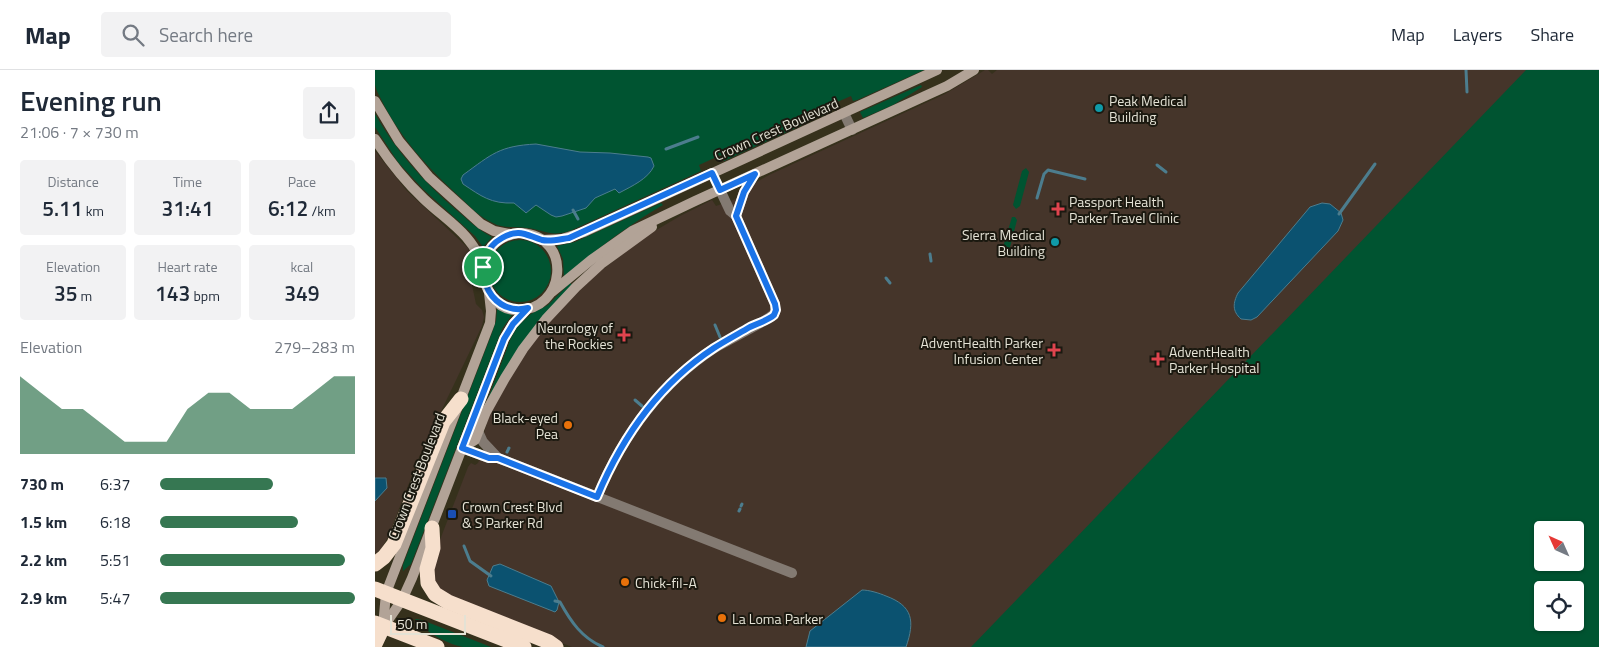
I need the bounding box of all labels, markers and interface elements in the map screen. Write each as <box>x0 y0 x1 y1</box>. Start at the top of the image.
search box <box>101 12 451 57</box>
text: Map <box>25 17 71 53</box>
text: Search here <box>159 20 253 49</box>
icon: search <box>119 21 147 49</box>
text: Map <box>1391 21 1425 48</box>
text: Layers <box>1453 21 1502 48</box>
text: Share <box>1530 21 1574 48</box>
text: Evening run <box>20 79 162 122</box>
button: share <box>303 87 355 139</box>
place label: Peak Medical Building <box>1109 90 1187 127</box>
street label: Crown Crest Boulevard <box>711 92 841 166</box>
marker: Peak Medical Building <box>1093 102 1105 114</box>
text: 21:06 · 7 × 730 m <box>20 120 139 144</box>
text: Distance <box>48 171 99 192</box>
text: Time <box>173 171 202 192</box>
text: Pace <box>288 171 316 192</box>
place label: Passport Health Parker Travel Clinic <box>1069 191 1179 228</box>
text: 5.11 <box>42 192 83 224</box>
text: 31:41 <box>161 192 214 224</box>
text: 6:12 <box>268 192 308 224</box>
text: km <box>83 200 104 221</box>
text: /km <box>308 200 336 221</box>
marker: Passport Health Parker Travel Clinic <box>1051 202 1065 216</box>
place label: Sierra Medical Building <box>962 224 1045 261</box>
marker: Sierra Medical Building <box>1049 236 1061 248</box>
pin <box>462 246 504 288</box>
icon: arrive <box>469 253 497 281</box>
text: Elevation <box>46 256 100 277</box>
text: Heart rate <box>157 256 218 277</box>
text: kcal <box>290 256 313 277</box>
text: 35 <box>54 277 78 309</box>
text: 143 <box>155 277 190 309</box>
text: 349 <box>284 277 319 309</box>
text: m <box>78 285 92 306</box>
text: bpm <box>190 285 220 306</box>
place label: Neurology of the Rockies <box>537 317 613 354</box>
marker: Neurology of the Rockies <box>617 328 631 342</box>
place label: AdventHealth Parker Infusion Center <box>921 332 1043 369</box>
text: Elevation <box>20 335 82 359</box>
text: 279–283 m <box>274 335 355 359</box>
place label: AdventHealth Parker Hospital <box>1169 341 1260 378</box>
marker: AdventHealth Parker Infusion Center <box>1047 343 1061 357</box>
marker: AdventHealth Parker Hospital <box>1151 352 1165 366</box>
place label: Black-eyed Pea <box>493 407 558 444</box>
street label: Crown Crest Boulevard <box>382 410 450 542</box>
marker: Black-eyed Pea <box>562 419 574 431</box>
text: 730 m <box>20 472 64 496</box>
text: 6:37 <box>100 472 130 496</box>
place label: Crown Crest Blvd & S Parker Rd <box>462 496 563 533</box>
marker: Crown Crest Blvd & S Parker Rd <box>446 508 458 520</box>
text: 1.5 km <box>20 510 67 534</box>
text: 6:18 <box>100 510 130 534</box>
north arrow <box>1534 521 1584 571</box>
map controls <box>1534 521 1584 631</box>
text: 2.2 km <box>20 548 67 572</box>
text: 5:51 <box>100 548 130 572</box>
place label: Chick-fil-A <box>635 572 697 593</box>
marker: Chick-fil-A <box>619 576 631 588</box>
button: locate <box>1534 581 1584 631</box>
text: 2.9 km <box>20 586 67 610</box>
text: 5:47 <box>100 586 130 610</box>
place label: La Loma Parker <box>732 608 823 629</box>
scale bar <box>390 612 466 635</box>
marker: La Loma Parker <box>716 612 728 624</box>
text: 50 m <box>397 613 427 634</box>

